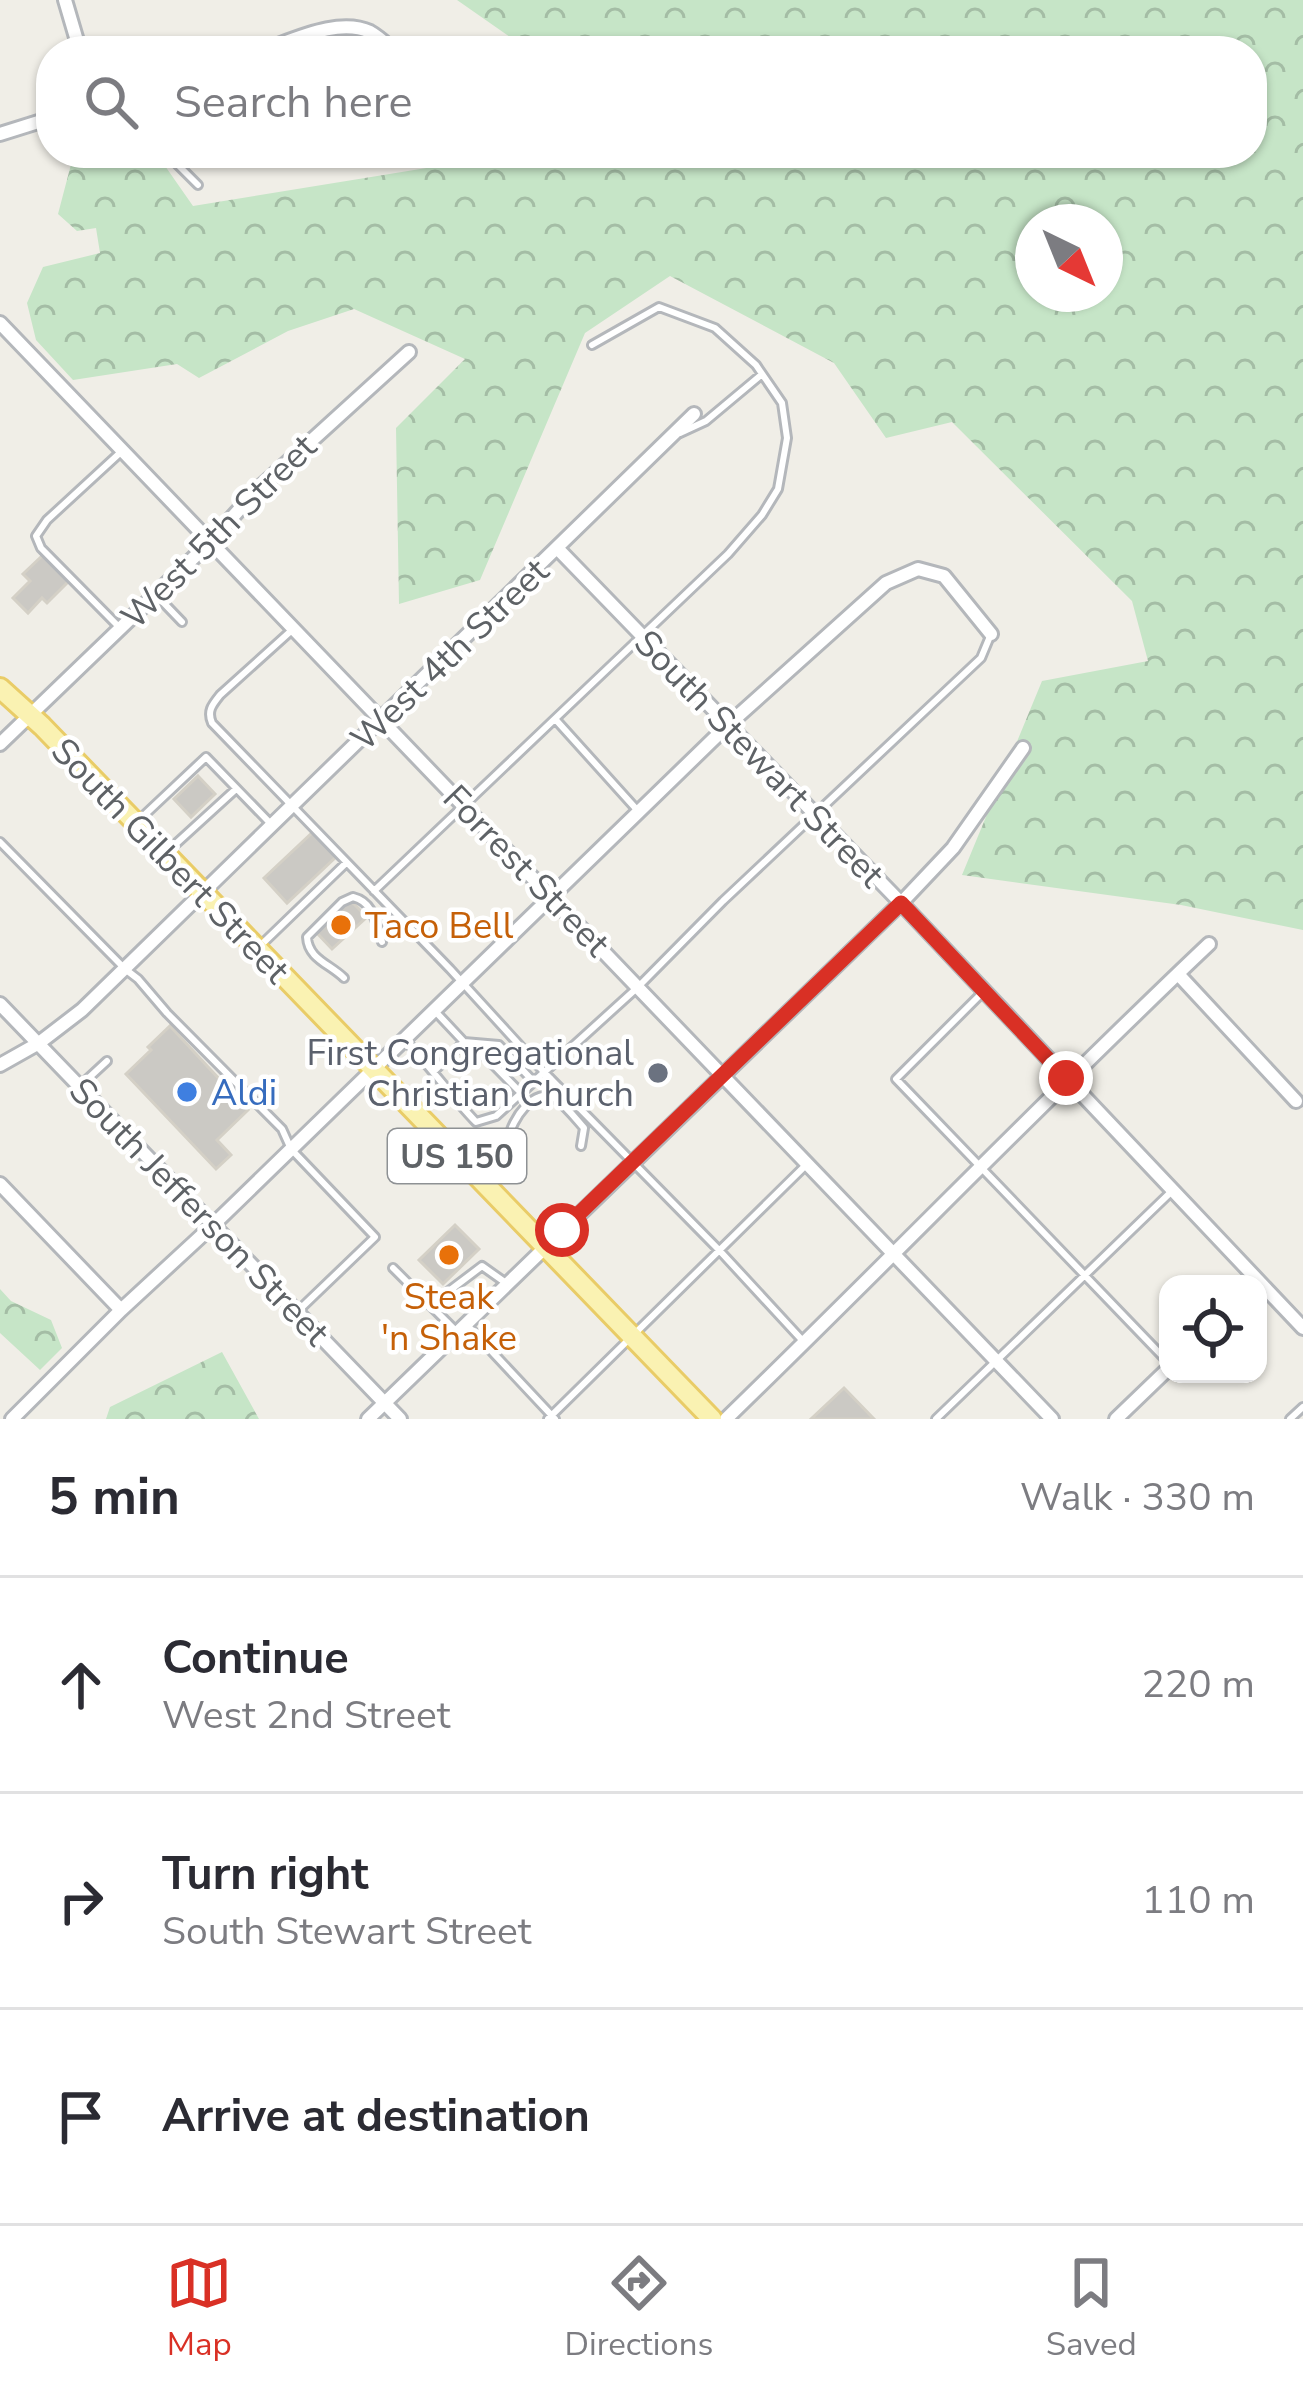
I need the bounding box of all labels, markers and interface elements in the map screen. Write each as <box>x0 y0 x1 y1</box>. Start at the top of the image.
search box <box>36 36 1267 168</box>
icon: search <box>78 69 144 135</box>
text: Search here <box>174 72 413 133</box>
north arrow <box>1015 204 1123 312</box>
street label: West 5th Street <box>111 423 328 641</box>
street label: West 4th Street <box>340 548 560 762</box>
street label: South Stewart Street <box>623 619 895 899</box>
street label: South Gilbert Street <box>40 728 300 995</box>
street label: Forrest Street <box>432 775 621 968</box>
place label: Taco Bell <box>365 902 514 951</box>
marker: Taco Bell <box>328 912 354 938</box>
place label: First Congregational Christian Church <box>307 1029 634 1119</box>
route end <box>1039 1051 1093 1105</box>
marker: First Congregational Christian Church <box>645 1060 671 1086</box>
street label: South Jefferson Street <box>58 1067 340 1357</box>
place label: Aldi <box>211 1069 277 1118</box>
marker: Aldi <box>174 1079 200 1105</box>
road number: US 150 <box>388 1129 526 1183</box>
route start <box>535 1203 589 1257</box>
marker: Steak 'n Shake <box>436 1242 462 1268</box>
place label: Steak 'n Shake <box>381 1273 517 1363</box>
map controls <box>1159 1275 1267 1383</box>
button: locate <box>1159 1275 1267 1383</box>
text: 5 min <box>48 1462 180 1532</box>
text: Walk · 330 m <box>1020 1471 1255 1524</box>
text: Continue <box>162 1628 349 1689</box>
icon: ahead <box>48 1652 114 1718</box>
text: 220 m <box>1141 1658 1255 1711</box>
text: West 2nd Street <box>162 1689 450 1742</box>
text: Turn right <box>162 1844 369 1905</box>
icon: right <box>48 1868 114 1934</box>
text: 110 m <box>1141 1874 1255 1927</box>
text: South Stewart Street <box>162 1905 531 1958</box>
icon: arrive <box>48 2084 114 2150</box>
text: Arrive at destination <box>162 2086 590 2147</box>
tab: Map <box>166 2250 232 2367</box>
tab: Directions <box>565 2250 713 2367</box>
tab: Saved <box>1046 2250 1137 2367</box>

